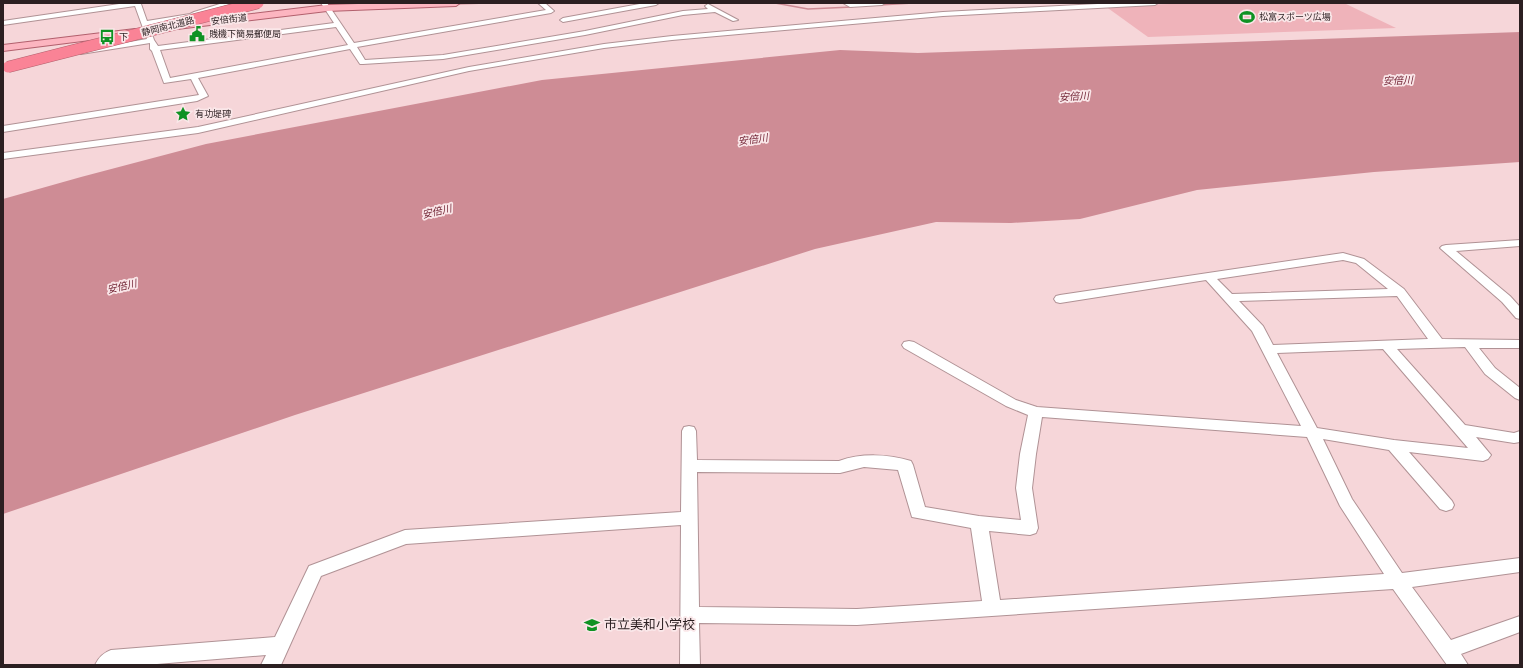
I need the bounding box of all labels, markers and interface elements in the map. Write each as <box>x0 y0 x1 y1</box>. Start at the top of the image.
sports icon: 松富スポーツ広場 <box>1238 8 1256 26</box>
street label: 安倍街道 <box>210 11 248 29</box>
place label: 松富スポーツ広場 <box>1259 11 1331 24</box>
street label: 静岡南北道路 <box>140 14 196 40</box>
public building icon: 賎機下簡易郵便局 <box>188 25 206 43</box>
bus stop icon: 下 <box>98 28 116 46</box>
place label: 賎機下簡易郵便局 <box>209 28 281 41</box>
place label: 下 <box>119 31 128 44</box>
water label: 安倍川 <box>1383 73 1414 89</box>
water label: 安倍川 <box>1059 89 1090 105</box>
place icon: 有功堤碑 <box>174 105 192 123</box>
place label: 有功堤碑 <box>195 108 231 121</box>
water label: 安倍川 <box>737 131 770 149</box>
water label: 安倍川 <box>421 202 454 222</box>
water label: 安倍川 <box>106 277 139 297</box>
school or university icon: 市立美和小学校 <box>583 616 601 634</box>
place label: 市立美和小学校 <box>604 616 695 634</box>

